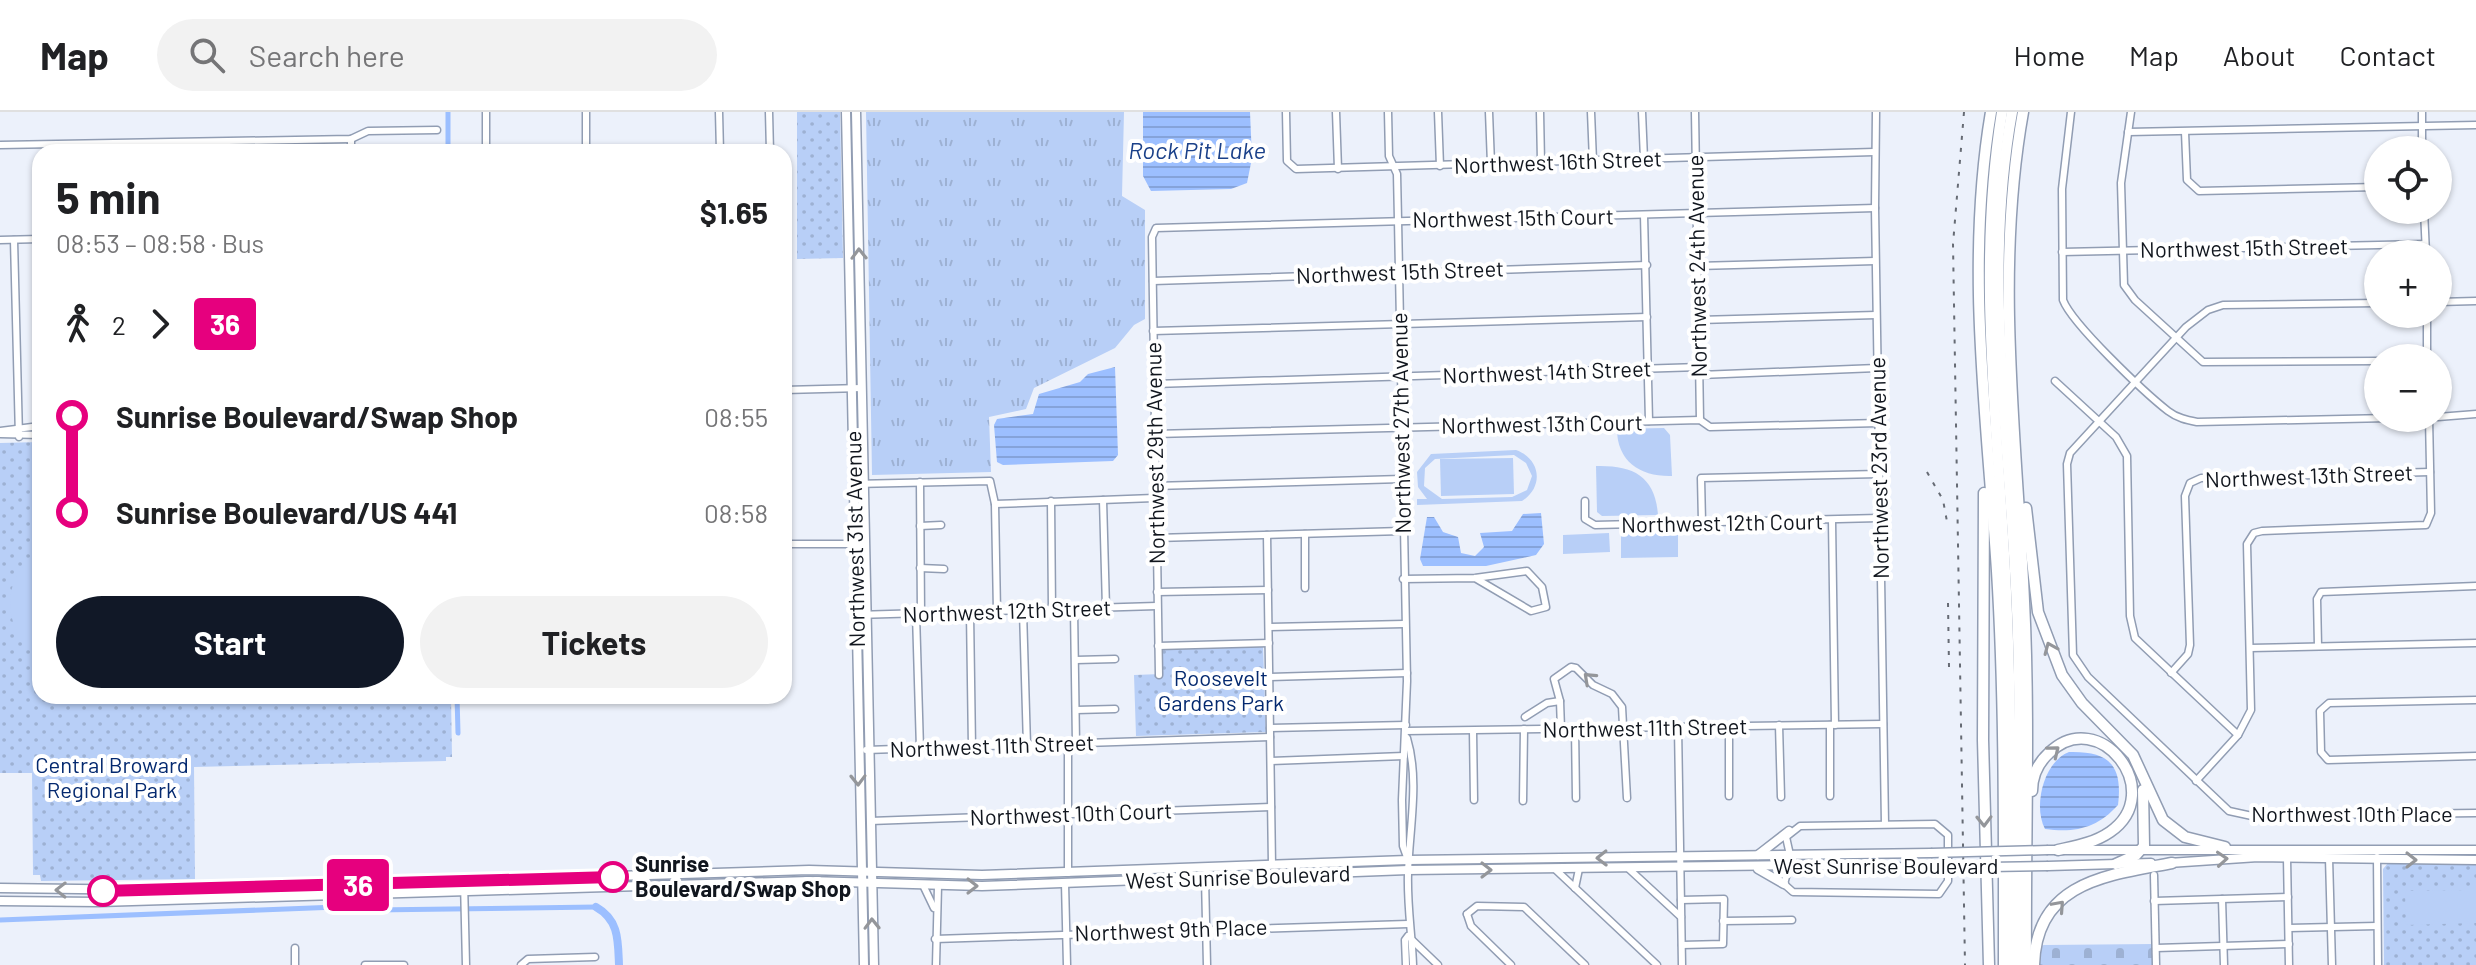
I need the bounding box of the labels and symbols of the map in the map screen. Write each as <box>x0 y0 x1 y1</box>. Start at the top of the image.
water label: Rock Pit Lake <box>1128 135 1266 164</box>
street label: Northwest 16th Street <box>1453 144 1662 178</box>
street label: Northwest 24th Avenue <box>1681 154 1711 378</box>
street label: Northwest 15th Court <box>1412 202 1614 232</box>
street label: Northwest 15th Street <box>2140 232 2348 262</box>
one-way arrow <box>850 247 868 260</box>
street label: Northwest 15th Street <box>1295 254 1504 288</box>
street label: Northwest 27th Avenue <box>1385 312 1415 534</box>
street label: Northwest 29th Avenue <box>1139 342 1169 564</box>
street label: Northwest 14th Street <box>1442 354 1652 388</box>
street label: Northwest 23rd Avenue <box>1863 357 1893 579</box>
street label: Northwest 13th Court <box>1441 408 1643 438</box>
street label: Northwest 31st Avenue <box>839 431 869 648</box>
street label: Northwest 13th Street <box>2204 458 2413 492</box>
street label: Northwest 12th Court <box>1621 507 1823 537</box>
street label: Northwest 12th Street <box>902 593 1112 627</box>
one-way arrow <box>2043 642 2059 656</box>
park label: Roosevelt Gardens Park <box>1158 664 1284 715</box>
one-way arrow <box>1584 673 1598 688</box>
street label: Northwest 11th Street <box>1542 712 1748 742</box>
street label: Northwest 11th Street <box>889 728 1095 762</box>
one-way arrow <box>2045 746 2059 761</box>
park label: Central Broward Regional Park <box>35 751 189 802</box>
one-way arrow <box>849 774 867 787</box>
street label: Northwest 10th Court <box>969 796 1173 830</box>
street label: Northwest 10th Place <box>2251 800 2453 826</box>
one-way arrow <box>1976 815 1993 828</box>
one-way arrow <box>1595 849 1608 867</box>
place label: Sunrise Boulevard/Swap Shop <box>635 850 851 901</box>
one-way arrow <box>2216 851 2229 868</box>
one-way arrow <box>2405 851 2418 869</box>
street label: West Sunrise Boulevard <box>1774 852 1999 878</box>
line badge: 36 <box>322 859 394 911</box>
street label: West Sunrise Boulevard <box>1125 859 1351 893</box>
one-way arrow <box>1480 861 1493 879</box>
marker: Sunrise Boulevard/Swap Shop <box>598 862 628 892</box>
unlabelled marker <box>88 876 118 906</box>
one-way arrow <box>966 877 979 895</box>
one-way arrow <box>54 881 67 898</box>
one-way arrow <box>2049 900 2063 915</box>
street label: Northwest 9th Place <box>1074 913 1268 945</box>
one-way arrow <box>864 917 881 930</box>

